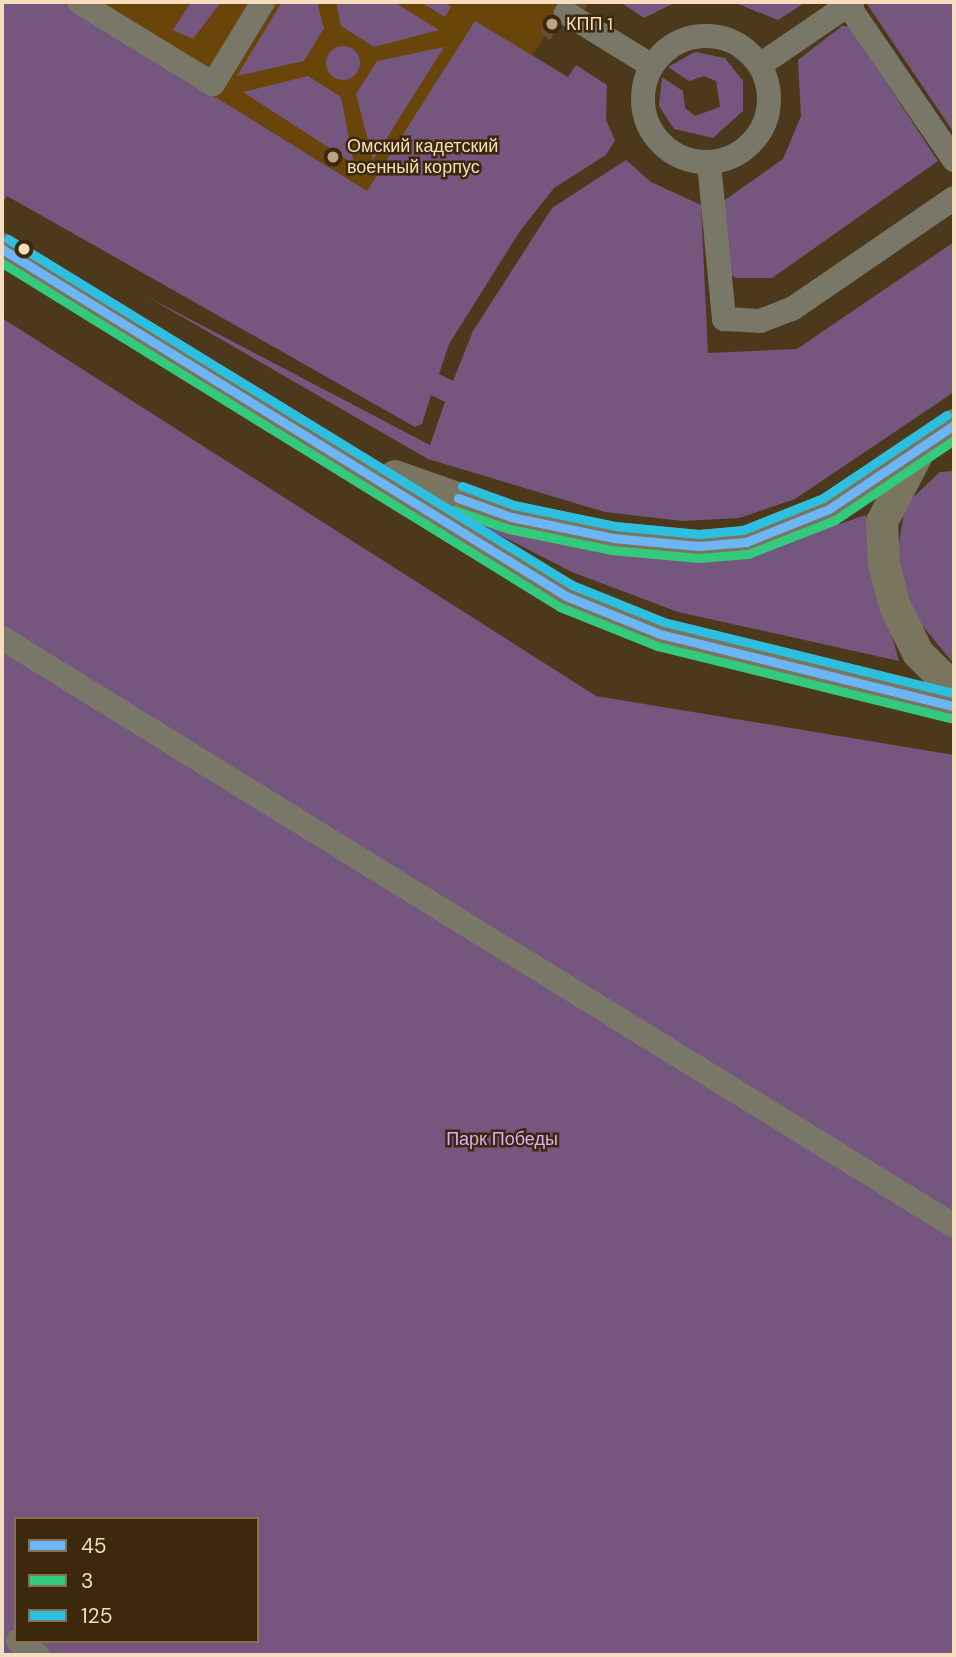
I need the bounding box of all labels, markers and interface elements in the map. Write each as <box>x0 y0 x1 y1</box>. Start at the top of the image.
place label: КПП 1 <box>566 13 613 35</box>
marker: КПП 1 <box>544 16 560 32</box>
place label: Омский кадетский военный корпус <box>347 136 498 178</box>
marker: Омский кадетский военный корпус <box>325 149 341 165</box>
unlabelled marker <box>17 242 31 256</box>
park label: Парк Победы <box>446 1128 558 1150</box>
legend <box>14 1517 259 1643</box>
text: 45 <box>81 1532 107 1560</box>
text: 3 <box>81 1567 93 1595</box>
text: 125 <box>81 1602 112 1630</box>

